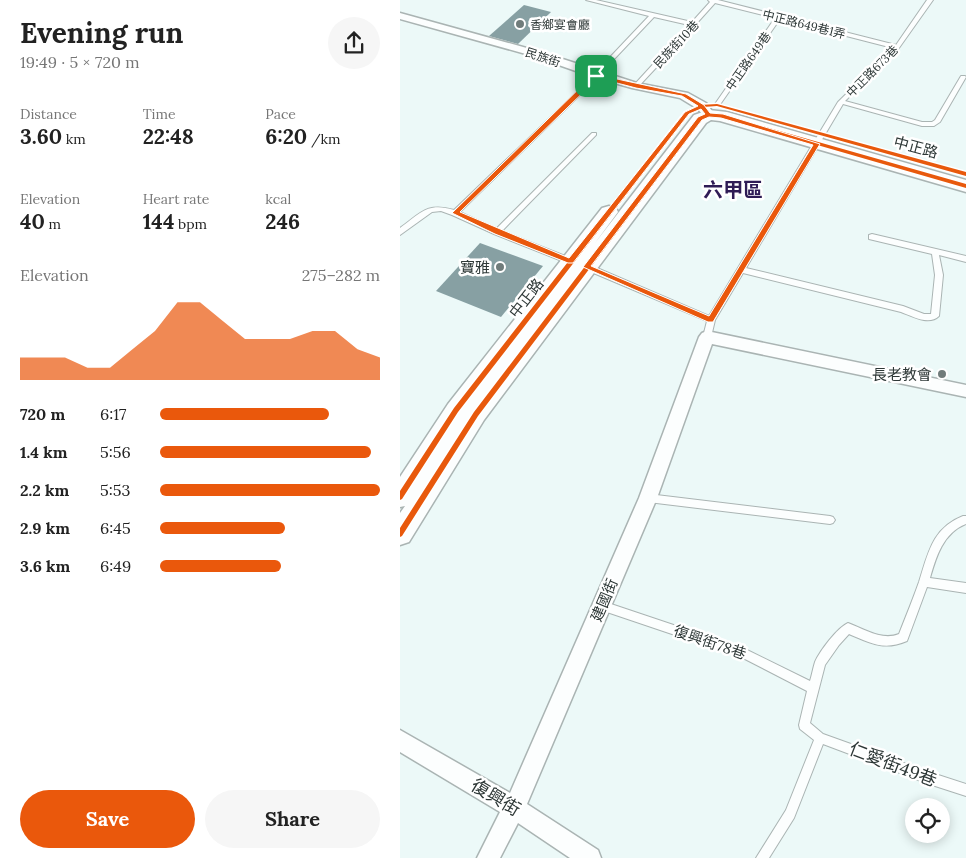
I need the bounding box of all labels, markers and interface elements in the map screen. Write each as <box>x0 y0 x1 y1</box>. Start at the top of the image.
street label: 中正路649巷1弄 <box>761 6 847 42</box>
text: Evening run <box>20 15 183 51</box>
button: share <box>328 17 380 69</box>
place label: 香鄉宴會廳 <box>530 17 590 32</box>
street label: 民族街10巷 <box>650 17 702 71</box>
marker: 香鄉宴會廳 <box>514 18 526 30</box>
street label: 中正路649巷 <box>722 29 774 93</box>
street label: 中正路673巷 <box>843 42 901 100</box>
street label: 民族街 <box>524 44 562 70</box>
text: 19:49 · 5 × 720 m <box>20 52 139 72</box>
pin <box>575 55 617 97</box>
icon: arrive <box>582 62 610 90</box>
text: Distance <box>20 105 77 123</box>
text: Time <box>143 105 176 123</box>
text: Pace <box>265 105 296 123</box>
text: 3.60 <box>20 123 62 150</box>
text: 22:48 <box>143 123 194 150</box>
text: 6:20 <box>265 123 307 150</box>
text: km <box>62 130 86 148</box>
text: /km <box>307 130 341 148</box>
street label: 中正路 <box>892 132 940 162</box>
district label: 六甲區 <box>703 177 763 202</box>
text: Elevation <box>20 190 80 208</box>
text: Heart rate <box>143 190 209 208</box>
text: kcal <box>265 190 291 208</box>
text: 40 <box>20 208 45 235</box>
text: 144 <box>143 208 174 235</box>
text: 246 <box>265 208 300 235</box>
text: m <box>45 215 61 233</box>
text: bpm <box>174 215 207 233</box>
place label: 寶雅 <box>460 258 490 277</box>
marker: 寶雅 <box>494 261 506 273</box>
text: Elevation <box>20 265 89 285</box>
text: 275–282 m <box>302 265 380 285</box>
street label: 中正路 <box>505 274 547 322</box>
place label: 長老教會 <box>872 365 932 384</box>
marker: 長老教會 <box>936 368 948 380</box>
text: 720 m <box>20 404 65 424</box>
text: 6:17 <box>100 404 126 424</box>
text: 1.4 km <box>20 442 67 462</box>
text: 5:56 <box>100 442 131 462</box>
text: 2.2 km <box>20 480 69 500</box>
text: 5:53 <box>100 480 130 500</box>
text: 2.9 km <box>20 518 70 538</box>
text: 6:45 <box>100 518 131 538</box>
text: 3.6 km <box>20 556 70 576</box>
text: 6:49 <box>100 556 131 576</box>
street label: 建國街 <box>586 576 622 624</box>
street label: 復興街78巷 <box>671 621 749 663</box>
street label: 仁愛街49巷 <box>846 737 940 791</box>
street label: 復興街 <box>467 773 525 821</box>
button: Save <box>20 790 195 848</box>
button: Share <box>205 790 380 848</box>
map controls <box>905 798 950 843</box>
button: locate <box>905 798 950 843</box>

